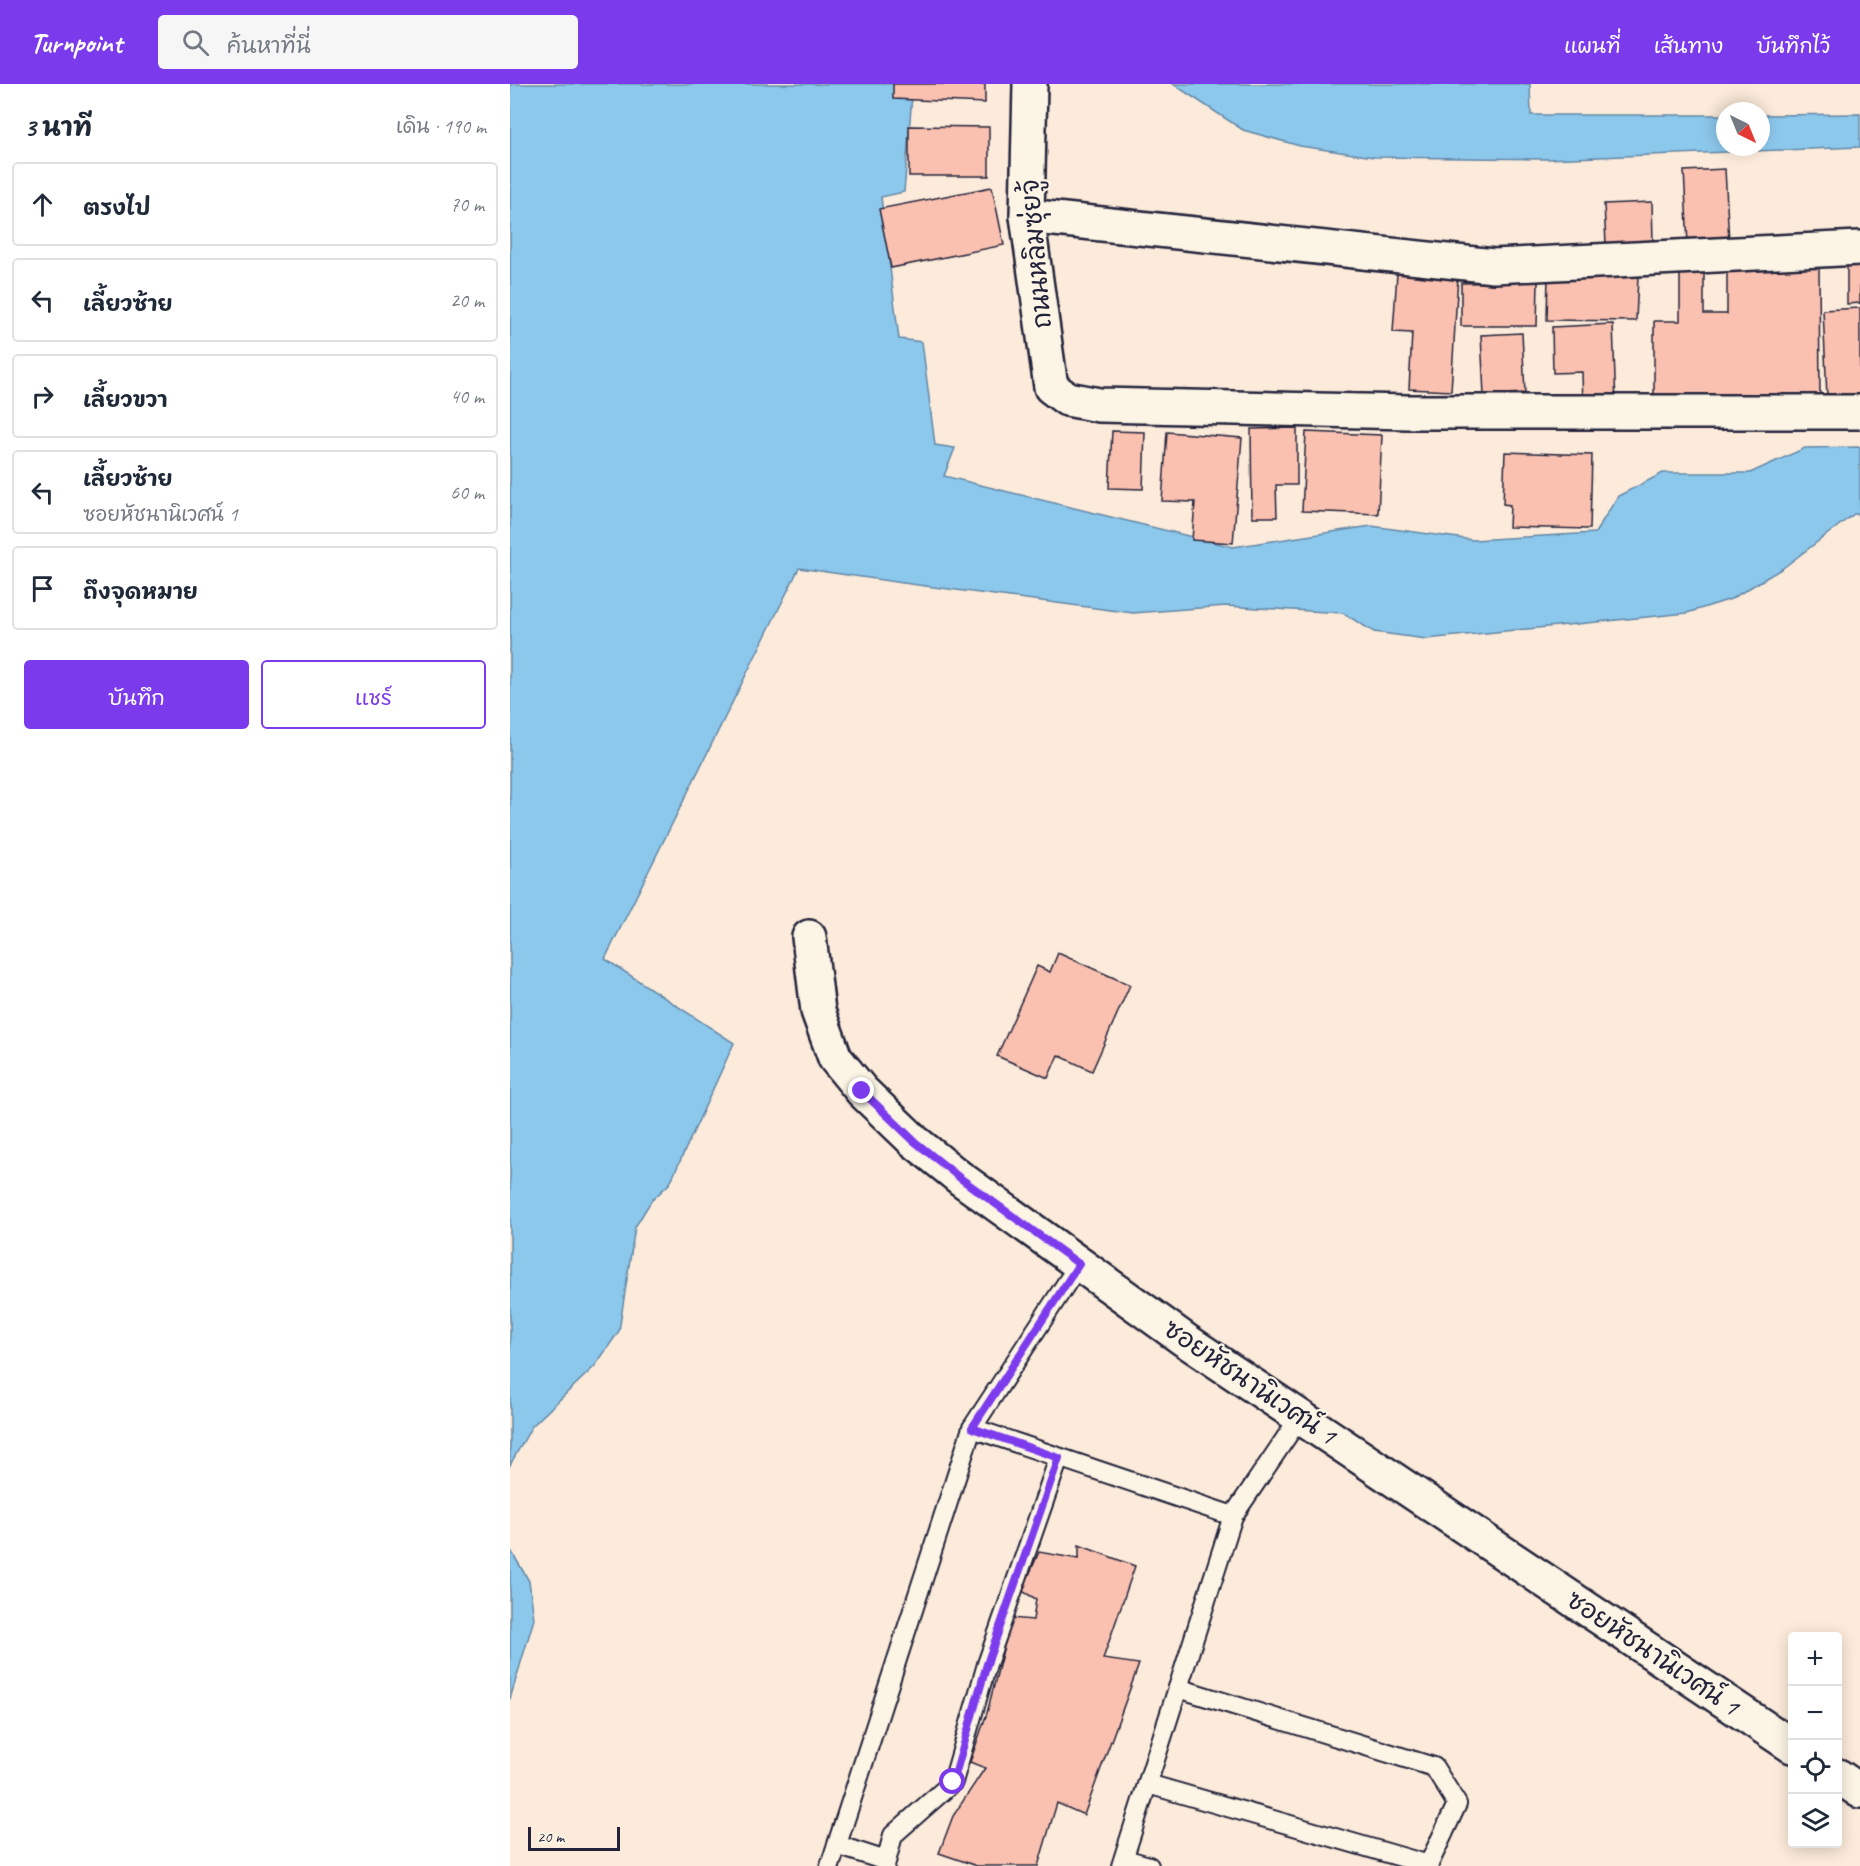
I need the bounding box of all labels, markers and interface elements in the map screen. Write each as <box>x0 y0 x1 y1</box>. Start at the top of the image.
search box <box>158 15 578 69</box>
text: Turnpoint <box>30 25 122 60</box>
icon: search <box>179 26 212 59</box>
text: ค้นหาที่นี่ <box>227 32 311 60</box>
text: แผนที่ <box>1564 33 1621 59</box>
text: เส้นทาง <box>1654 33 1723 59</box>
text: บันทึกไว้ <box>1756 33 1830 59</box>
north arrow <box>1716 102 1770 156</box>
text: 3 นาที <box>24 111 92 144</box>
text: เดิน · 190 m <box>396 114 486 139</box>
street label: ถนนหลิมซุ่ยจู้ <box>1013 178 1061 330</box>
icon: ahead <box>26 188 59 221</box>
text: 70 m <box>450 192 484 217</box>
text: ตรงไป <box>83 194 151 222</box>
icon: left <box>26 284 59 317</box>
text: 20 m <box>450 288 484 313</box>
text: เลี้ยวซ้าย <box>83 290 173 318</box>
icon: right <box>26 380 59 413</box>
text: 40 m <box>450 384 484 409</box>
text: เลี้ยวขวา <box>83 386 167 414</box>
text: เลี้ยวซ้าย <box>83 465 173 493</box>
icon: left <box>26 476 59 509</box>
text: 60 m <box>450 480 484 505</box>
text: ซอยหัชนานิเวศน์ 1 <box>83 502 238 527</box>
icon: arrive <box>26 572 59 605</box>
text: ถึงจุดหมาย <box>83 578 198 606</box>
button: บันทึก <box>24 660 249 729</box>
button: แชร์ <box>261 660 486 729</box>
route end <box>848 1077 874 1103</box>
street label: ซอยหัชนานิเวศน์ 1 <box>1157 1312 1344 1453</box>
street label: ซอยหัชนานิเวศน์ 1 <box>1560 1583 1747 1724</box>
map controls <box>1788 1632 1842 1848</box>
button: + <box>1788 1632 1842 1686</box>
button: − <box>1788 1686 1842 1740</box>
button: locate <box>1788 1740 1842 1794</box>
route start <box>939 1768 965 1794</box>
button: layers <box>1788 1794 1842 1848</box>
scale bar <box>528 1824 620 1852</box>
text: 20 m <box>537 1827 564 1847</box>

